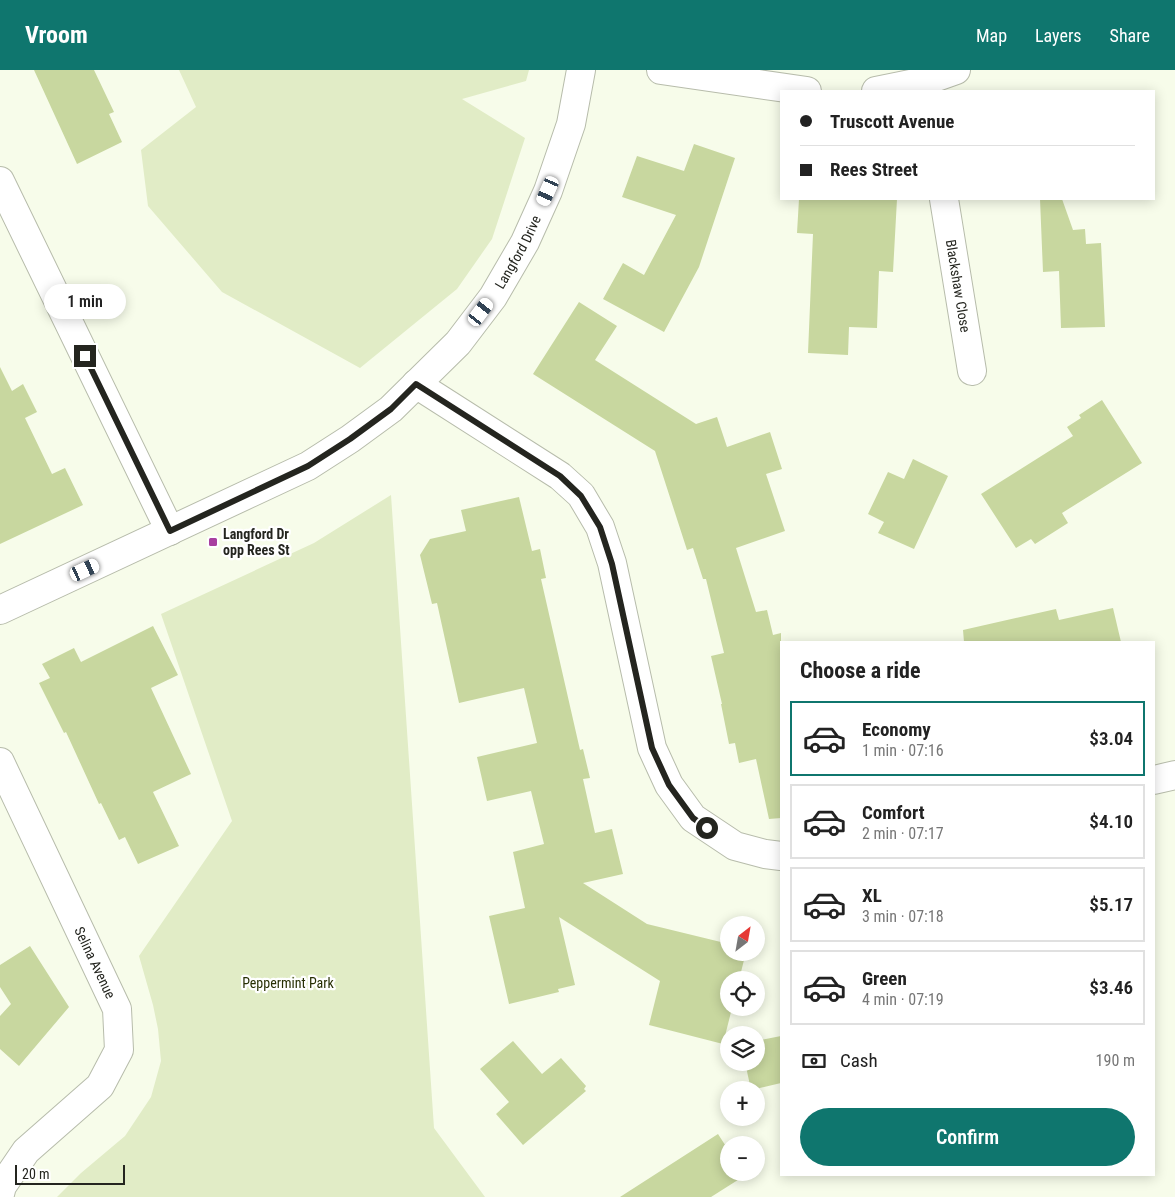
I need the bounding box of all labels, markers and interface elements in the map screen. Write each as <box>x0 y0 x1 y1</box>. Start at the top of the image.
text: Vroom <box>25 21 88 49</box>
text: Map <box>976 25 1007 46</box>
text: Layers <box>1035 25 1082 46</box>
text: Share <box>1110 25 1150 46</box>
text: Truscott Avenue <box>830 110 954 133</box>
text: Rees Street <box>830 158 918 181</box>
car <box>535 174 560 208</box>
street label: Langford Drive <box>492 213 544 292</box>
street label: Blackshaw Close <box>943 238 974 334</box>
callout: 1 min <box>44 284 126 318</box>
text: 1 min <box>67 292 103 311</box>
car <box>465 296 496 328</box>
route end <box>74 345 96 367</box>
place label: Langford Dr opp Rees St <box>223 526 290 558</box>
marker: Langford Dr opp Rees St <box>207 536 219 548</box>
car <box>68 557 101 583</box>
text: Choose a ride <box>800 658 921 683</box>
icon: car <box>802 716 847 761</box>
text: Economy <box>862 718 931 741</box>
text: $3.04 <box>1089 727 1133 750</box>
text: 1 min · 07:16 <box>862 741 944 760</box>
icon: car <box>802 799 847 844</box>
text: Comfort <box>862 801 925 824</box>
text: $4.10 <box>1089 810 1133 833</box>
route start <box>696 817 718 839</box>
text: 2 min · 07:17 <box>862 824 944 843</box>
icon: car <box>802 882 847 927</box>
text: XL <box>862 884 882 907</box>
text: $5.17 <box>1089 893 1133 916</box>
text: 3 min · 07:18 <box>862 907 944 926</box>
north arrow <box>720 916 765 961</box>
map controls <box>720 916 765 1181</box>
street label: Selina Avenue <box>71 924 119 1001</box>
icon: car <box>802 965 847 1010</box>
text: Green <box>862 967 907 990</box>
button: locate <box>720 971 765 1016</box>
park label: Peppermint Park <box>242 975 335 991</box>
text: $3.46 <box>1089 976 1133 999</box>
text: 4 min · 07:19 <box>862 990 944 1009</box>
button: layers <box>720 1026 765 1071</box>
icon: cash <box>800 1047 828 1075</box>
text: Cash <box>840 1049 878 1072</box>
text: 190 m <box>1096 1051 1135 1070</box>
button: + <box>720 1081 765 1126</box>
button: Confirm <box>800 1108 1135 1166</box>
button: − <box>720 1136 765 1181</box>
scale bar <box>15 1162 125 1185</box>
text: 20 m <box>22 1166 50 1182</box>

